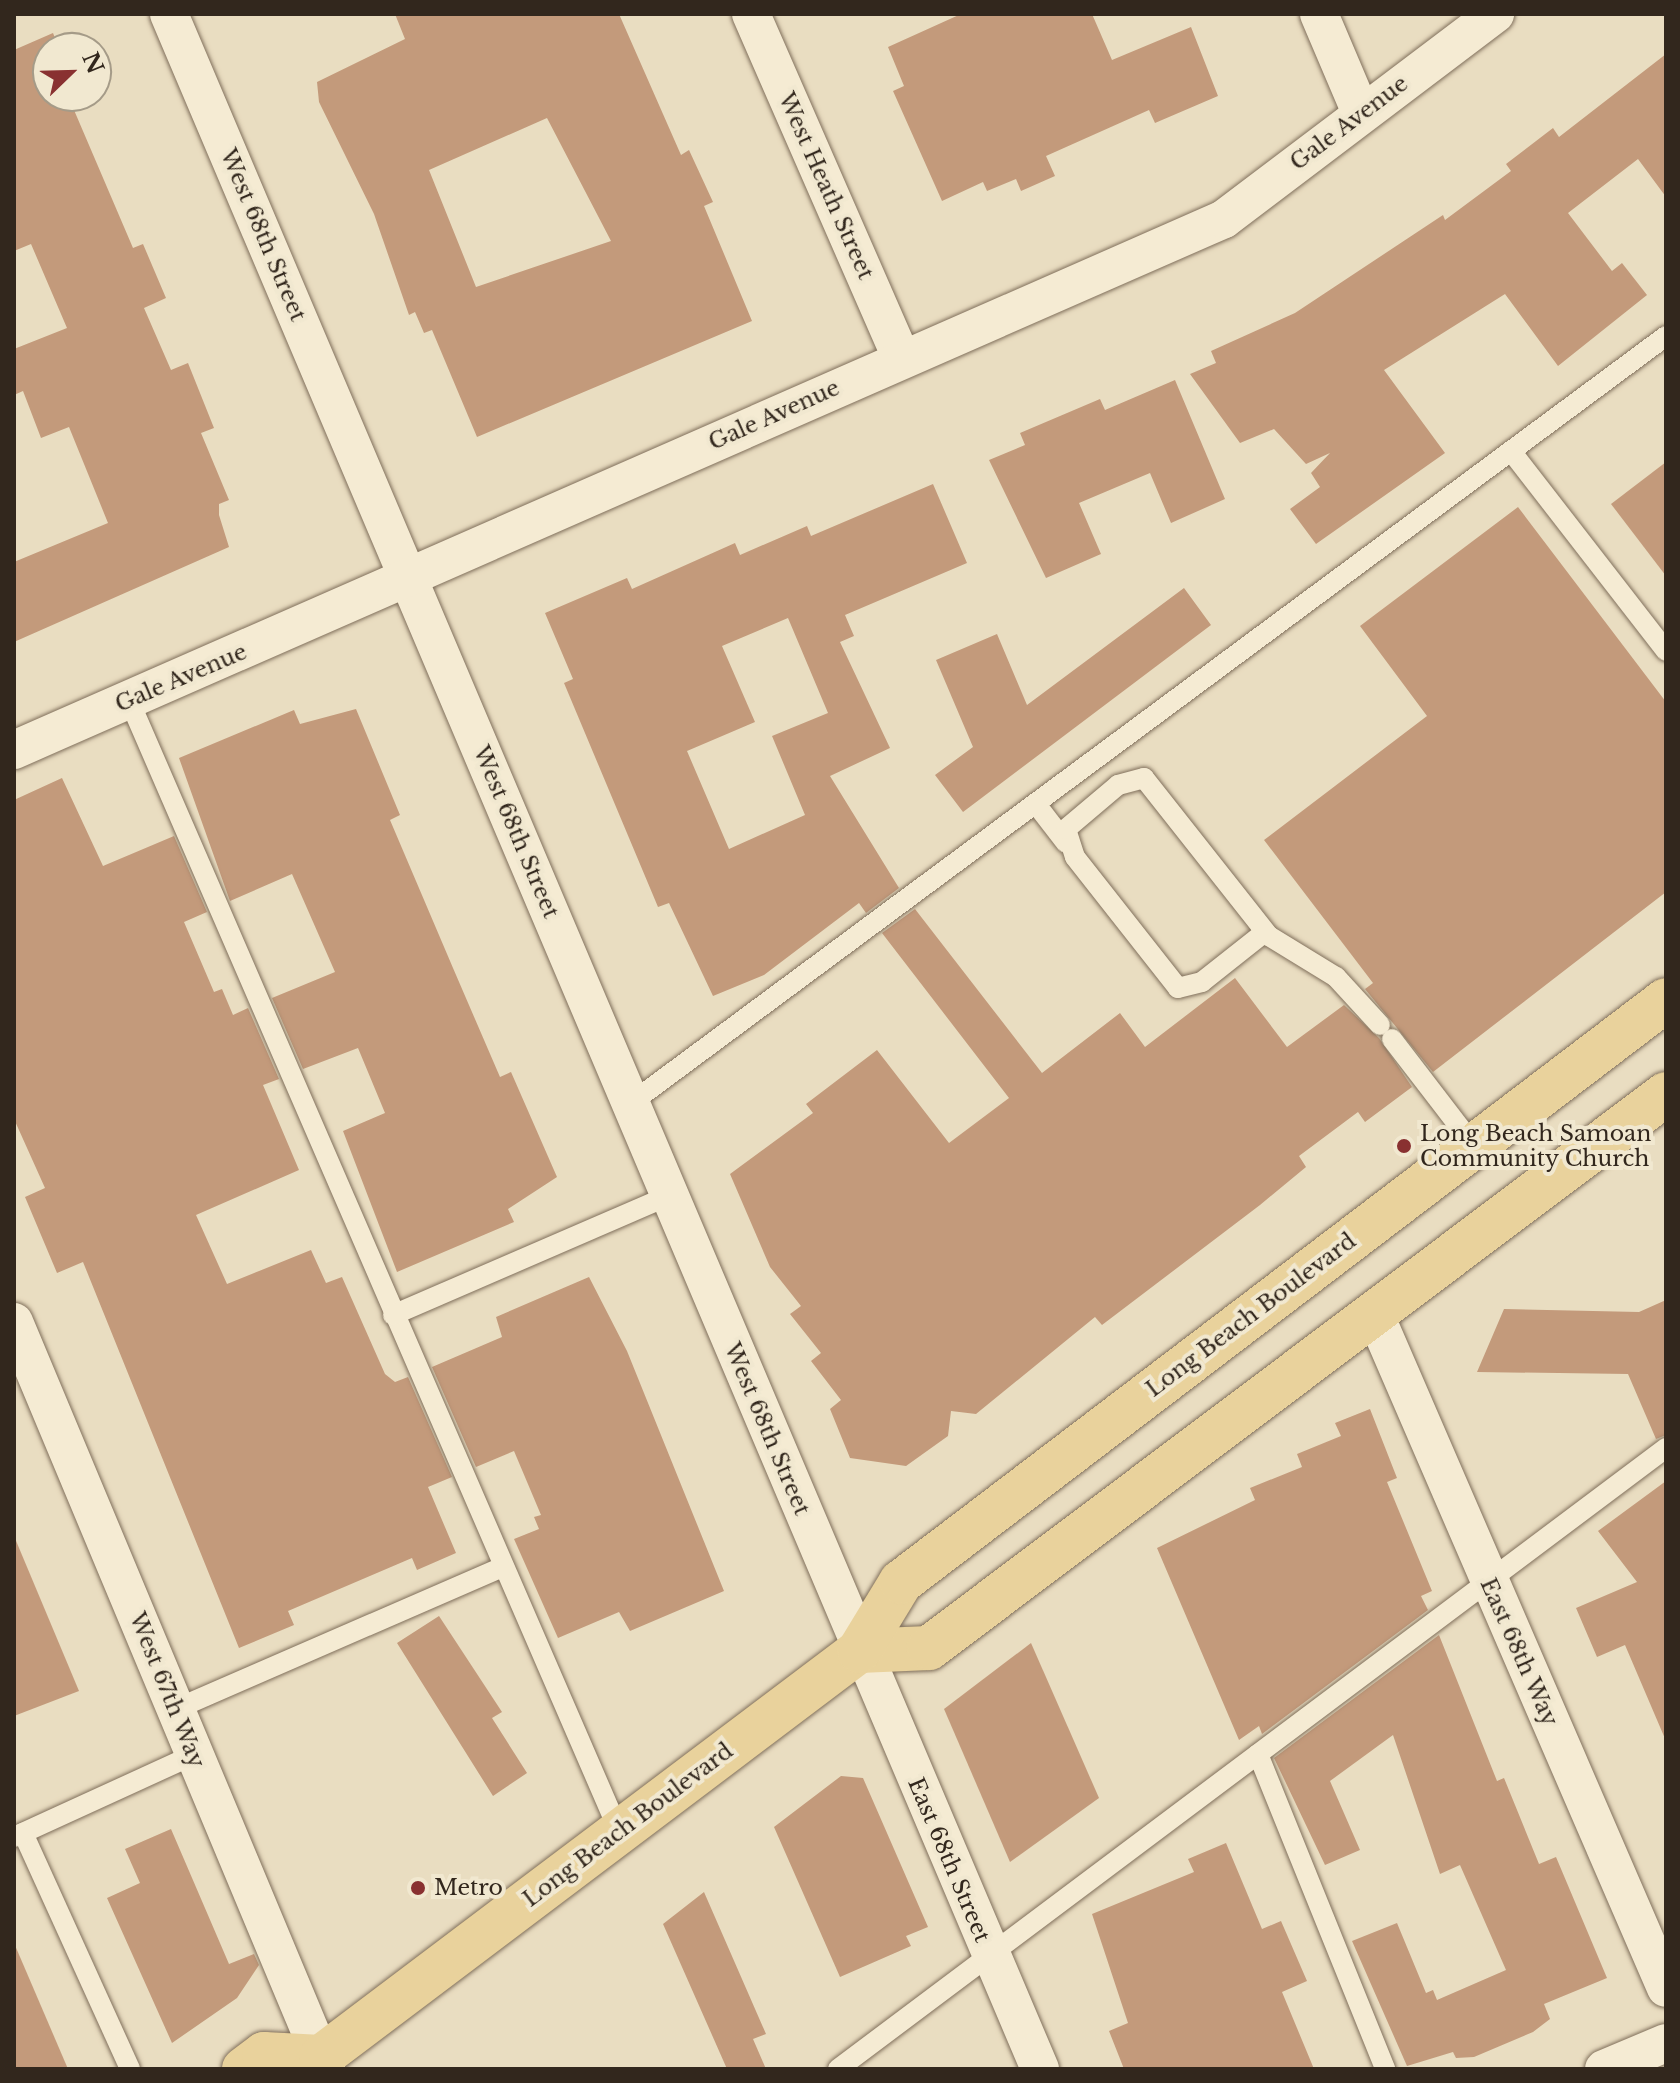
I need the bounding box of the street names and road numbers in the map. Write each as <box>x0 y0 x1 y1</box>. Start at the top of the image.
street label: Gale Avenue <box>1285 70 1413 176</box>
street label: West Heath Street <box>773 88 879 284</box>
street label: West 68th Street <box>215 145 311 325</box>
street label: Gale Avenue <box>704 374 844 456</box>
street label: Gale Avenue <box>111 638 251 718</box>
street label: West 68th Street <box>468 742 564 922</box>
street label: Long Beach Boulevard <box>1141 1227 1361 1403</box>
street label: West 68th Street <box>719 1339 815 1519</box>
street label: East 68th Way <box>1474 1574 1564 1730</box>
street label: West 67th Way <box>124 1608 210 1772</box>
street label: Long Beach Boulevard <box>518 1737 738 1913</box>
street label: East 68th Street <box>902 1774 996 1946</box>

